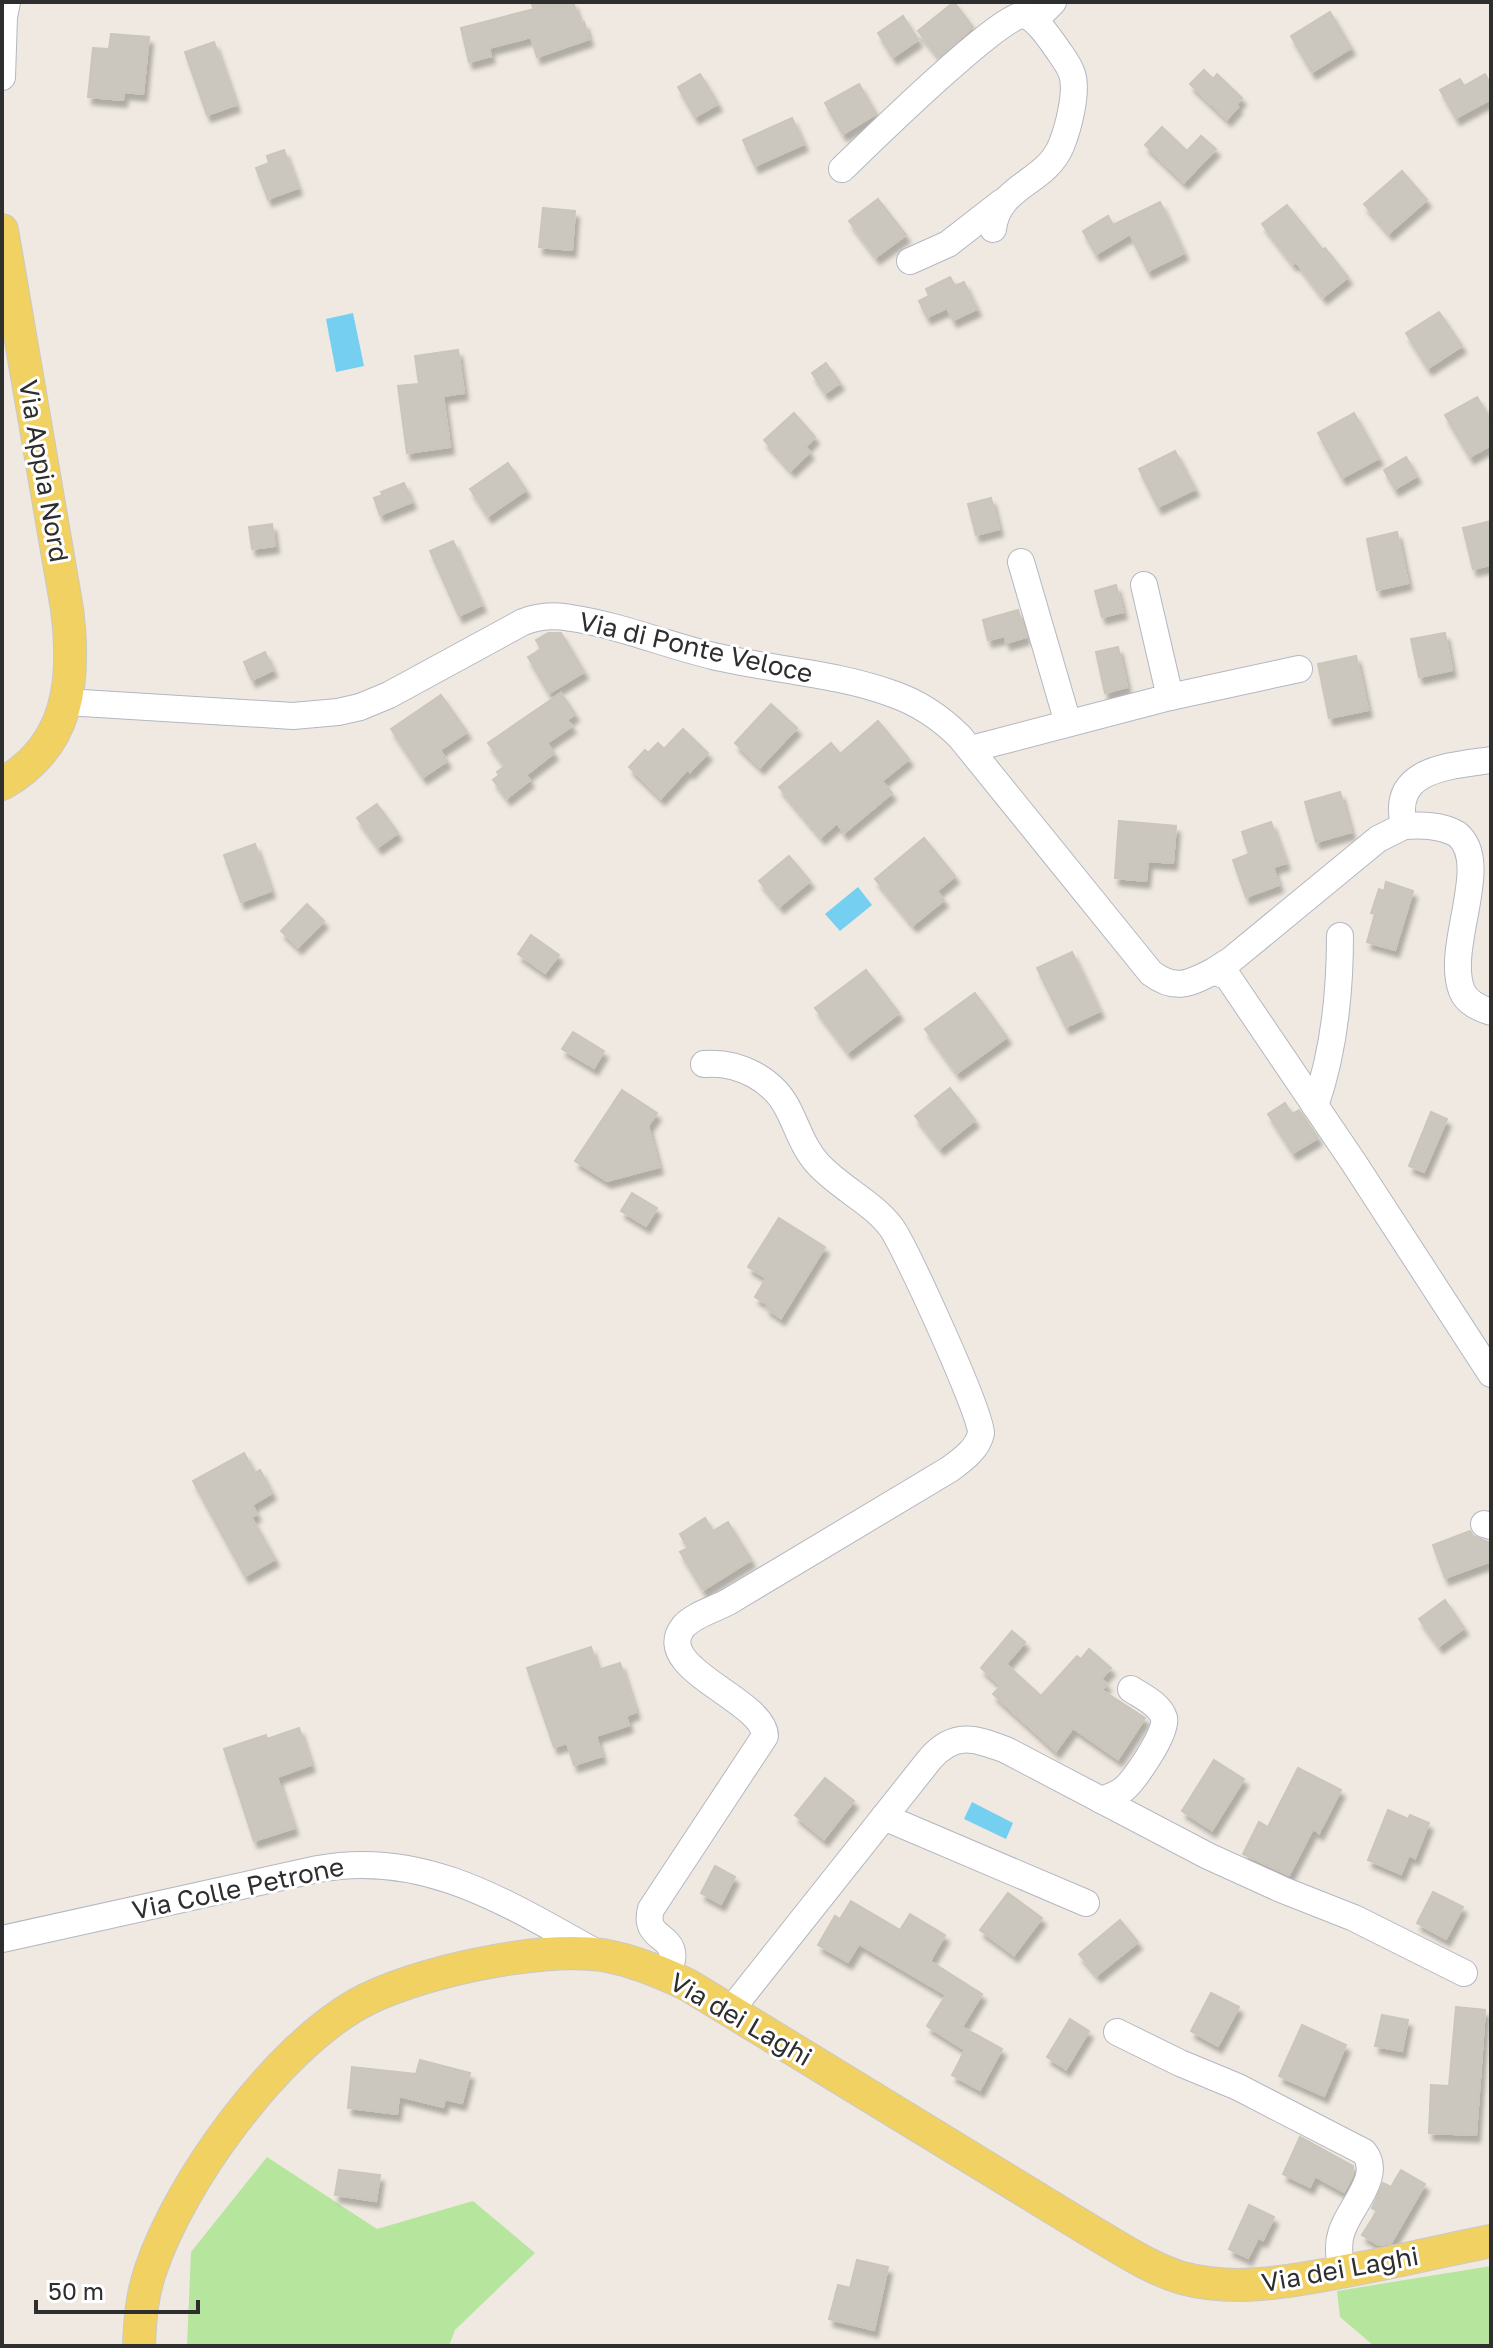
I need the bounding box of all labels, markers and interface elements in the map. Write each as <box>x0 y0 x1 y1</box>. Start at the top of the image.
street label: Via Appia Nord <box>13 378 75 564</box>
street label: Via di Ponte Veloce <box>576 605 816 689</box>
street label: Via Colle Petrone <box>129 1850 347 1926</box>
street label: Via dei Laghi <box>664 1966 818 2072</box>
street label: Via dei Laghi <box>1259 2240 1421 2298</box>
scale bar <box>36 2264 198 2314</box>
text: 50 m <box>48 2276 104 2305</box>

